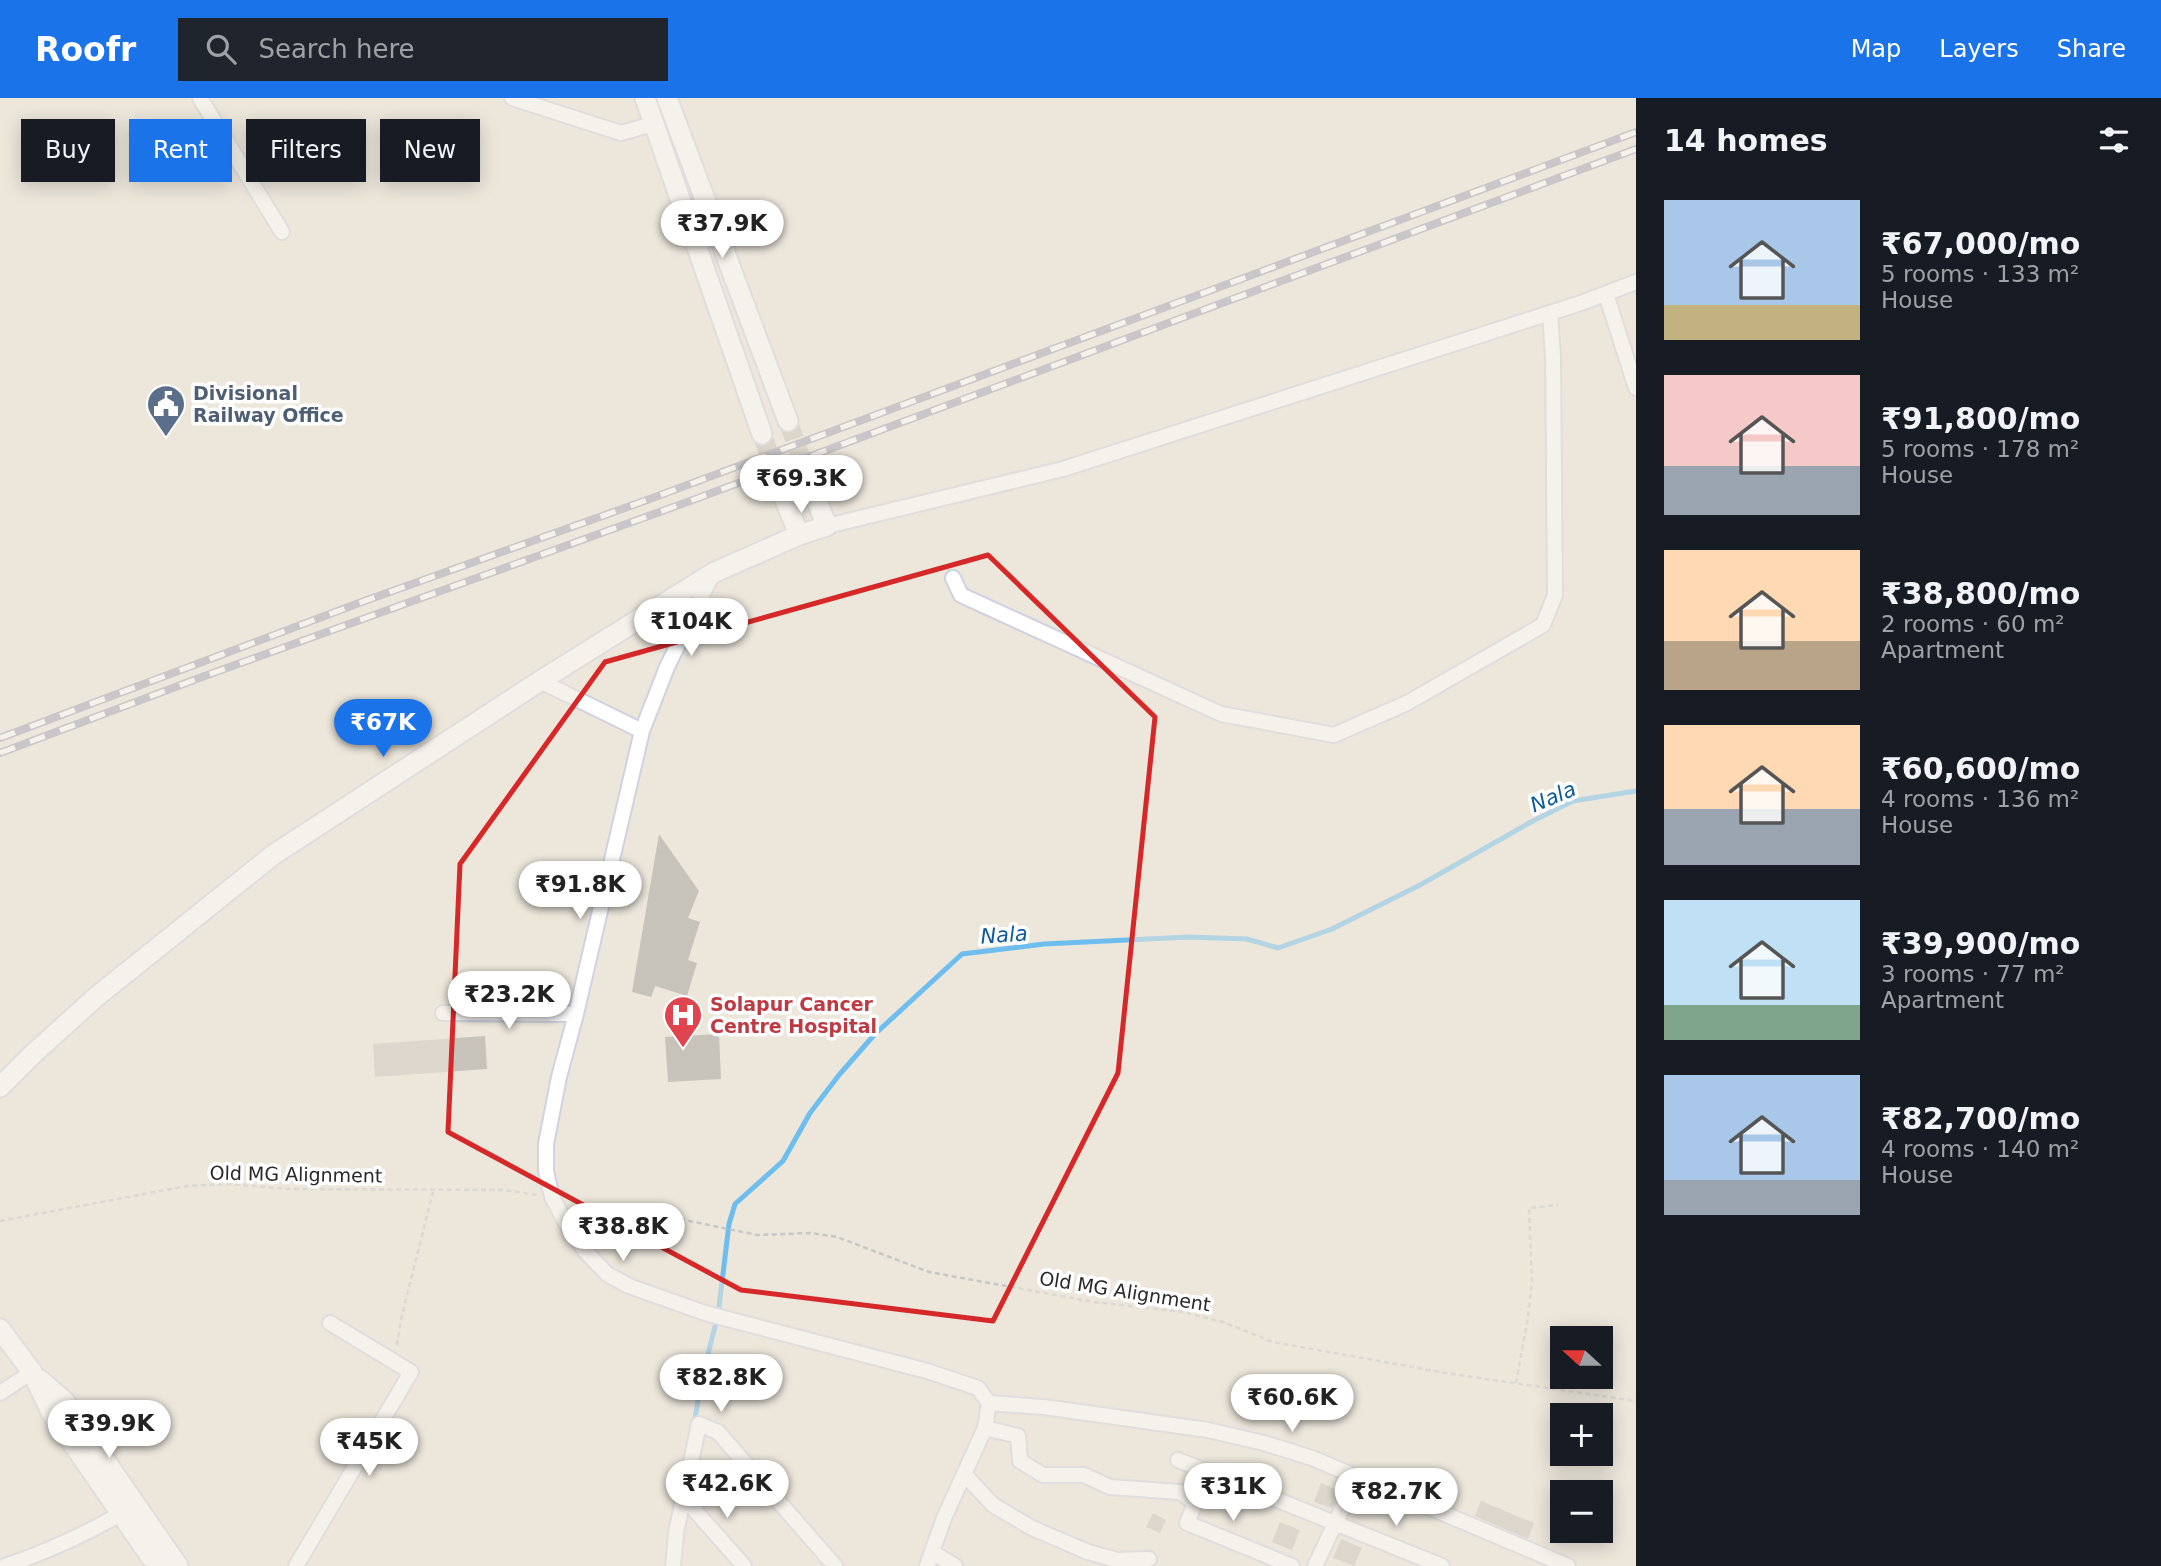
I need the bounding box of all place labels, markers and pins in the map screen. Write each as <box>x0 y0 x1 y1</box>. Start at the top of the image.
pin: ₹37.9K <box>665 200 779 260</box>
place label: Divisional Railway Office <box>193 382 344 426</box>
public building icon: Divisional Railway Office <box>145 383 187 438</box>
pin: ₹69.3K <box>744 456 858 515</box>
pin: ₹104K <box>642 598 740 658</box>
pin: ₹67K <box>342 700 424 759</box>
pin: ₹91.8K <box>523 862 637 921</box>
pin: ₹23.2K <box>452 972 566 1031</box>
place label: Solapur Cancer Centre Hospital <box>710 993 877 1037</box>
hospital icon: Solapur Cancer Centre Hospital <box>662 994 704 1049</box>
pin: ₹38.8K <box>566 1204 680 1263</box>
pin: ₹82.8K <box>664 1354 778 1414</box>
pin: ₹60.6K <box>1235 1374 1349 1434</box>
pin: ₹39.9K <box>52 1400 166 1460</box>
pin: ₹45K <box>328 1418 410 1478</box>
pin: ₹42.6K <box>670 1460 784 1520</box>
pin: ₹31K <box>1192 1464 1274 1523</box>
pin: ₹82.7K <box>1339 1468 1453 1528</box>

